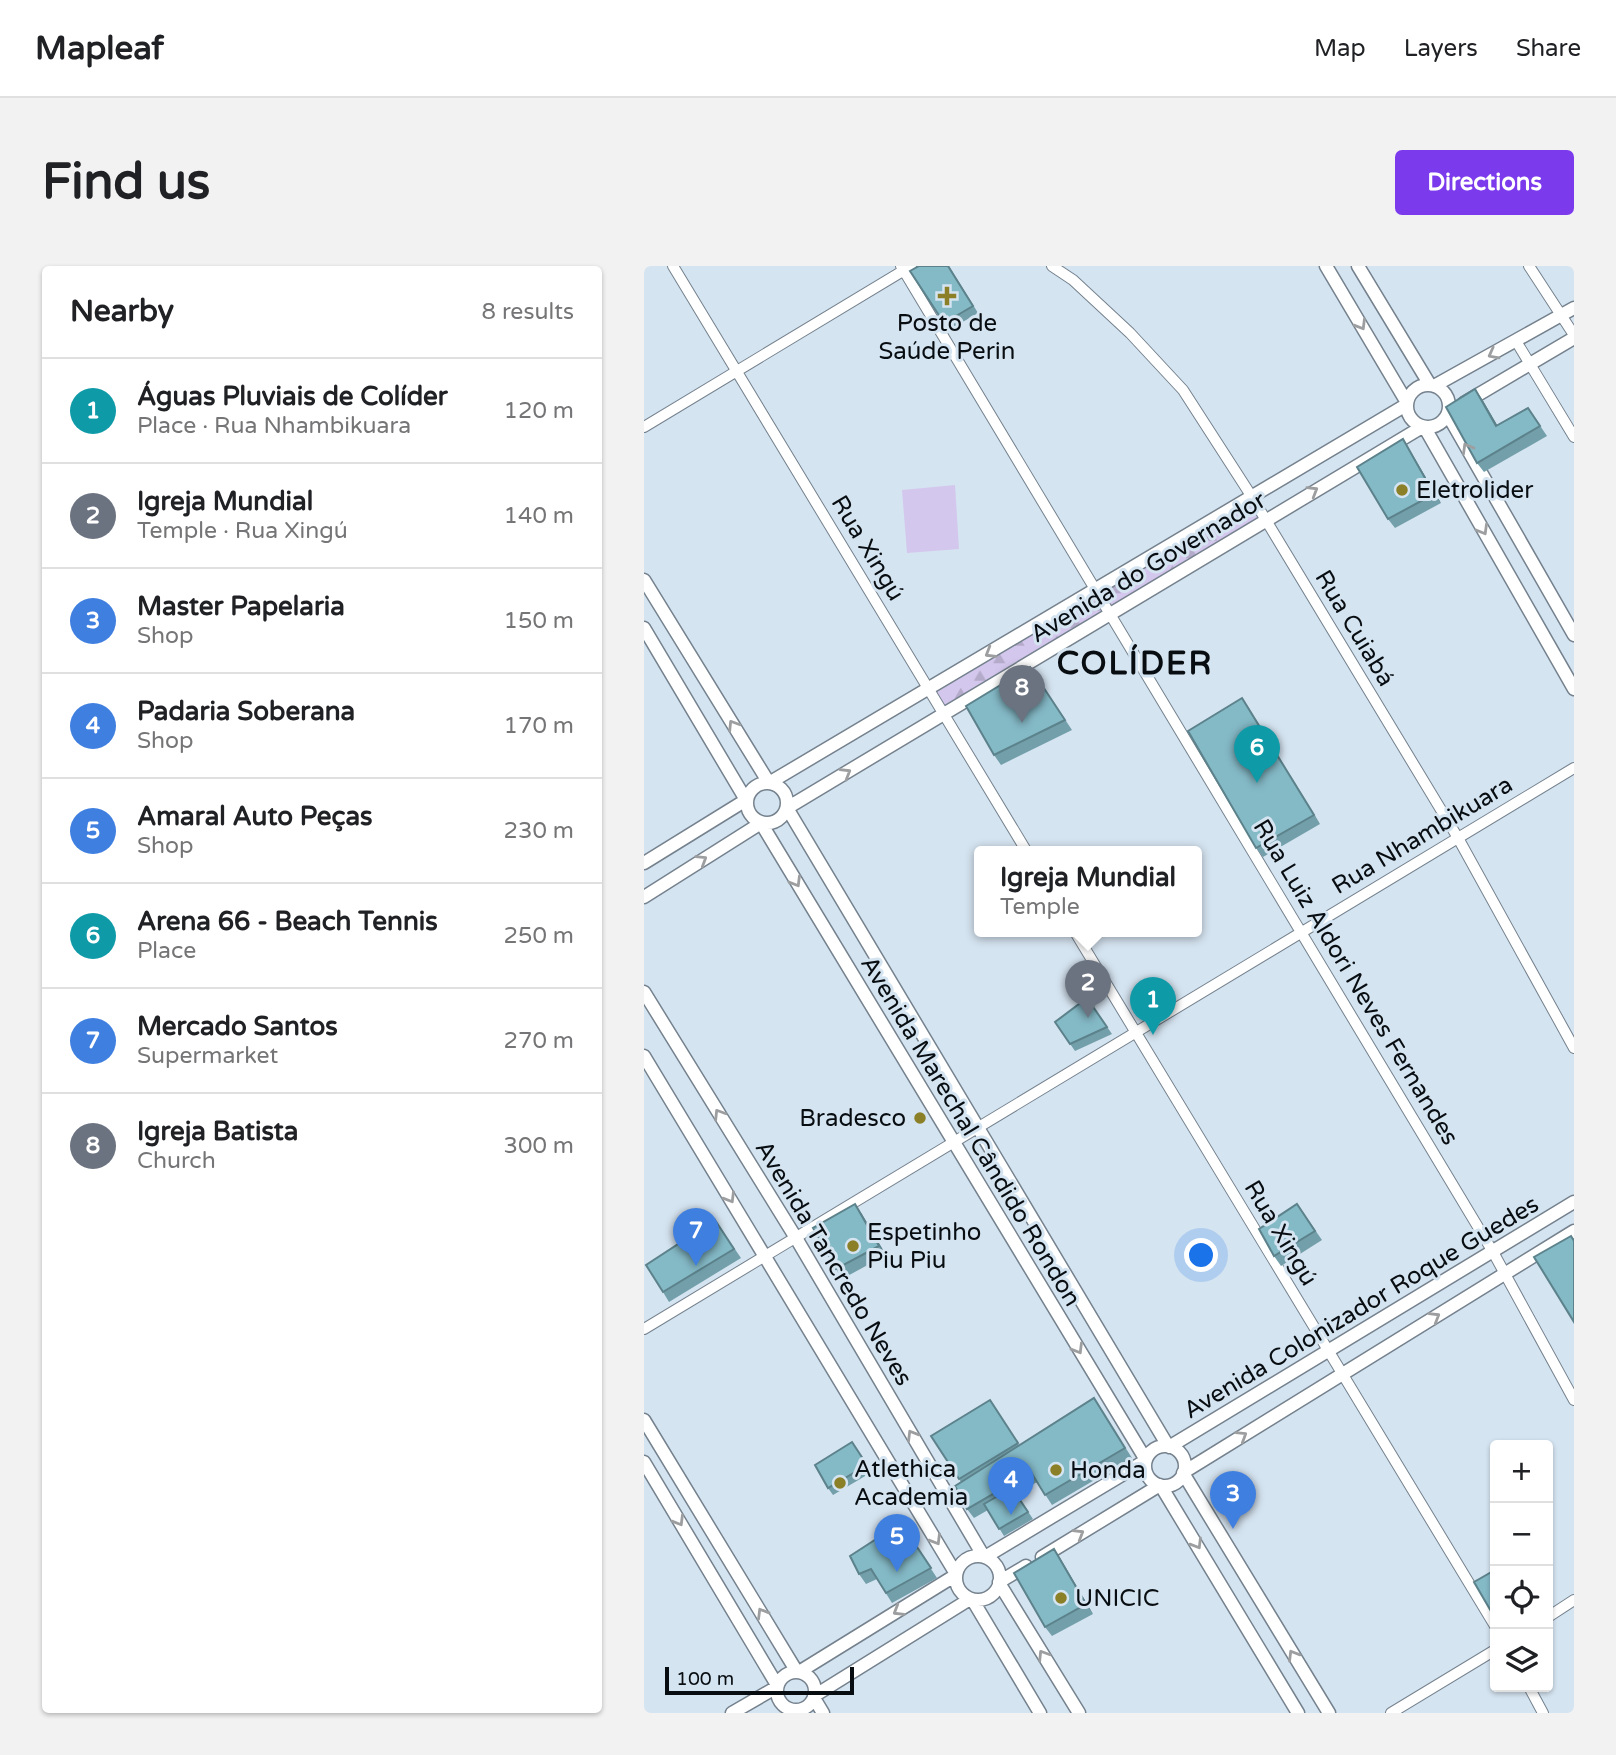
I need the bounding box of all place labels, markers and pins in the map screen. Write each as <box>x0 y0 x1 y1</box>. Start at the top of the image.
marker: Posto de Saúde Perin <box>937 286 957 306</box>
place label: Posto de Saúde Perin <box>879 309 1015 366</box>
place label: Eletrolider <box>1416 476 1534 505</box>
marker: Eletrolider <box>1394 482 1410 498</box>
pin: 8 <box>999 665 1045 723</box>
pin: 6 <box>1234 725 1280 783</box>
pin: 2 <box>1065 960 1111 1018</box>
pin: 1 <box>1130 977 1176 1035</box>
place label: Bradesco <box>799 1104 906 1133</box>
marker: Bradesco <box>912 1110 928 1126</box>
pin: 7 <box>673 1208 719 1266</box>
place label: Espetinho Piu Piu <box>867 1218 981 1275</box>
marker: Espetinho Piu Piu <box>845 1238 861 1254</box>
place label: Atlethica Academia <box>854 1455 968 1512</box>
place label: Honda <box>1070 1456 1146 1485</box>
pin: 4 <box>988 1457 1034 1515</box>
marker: Honda <box>1048 1462 1064 1478</box>
pin: 3 <box>1210 1471 1256 1529</box>
marker: Atlethica Academia <box>832 1475 848 1491</box>
pin: 5 <box>874 1514 920 1572</box>
place label: UNICIC <box>1075 1584 1160 1613</box>
marker: UNICIC <box>1053 1590 1069 1606</box>

